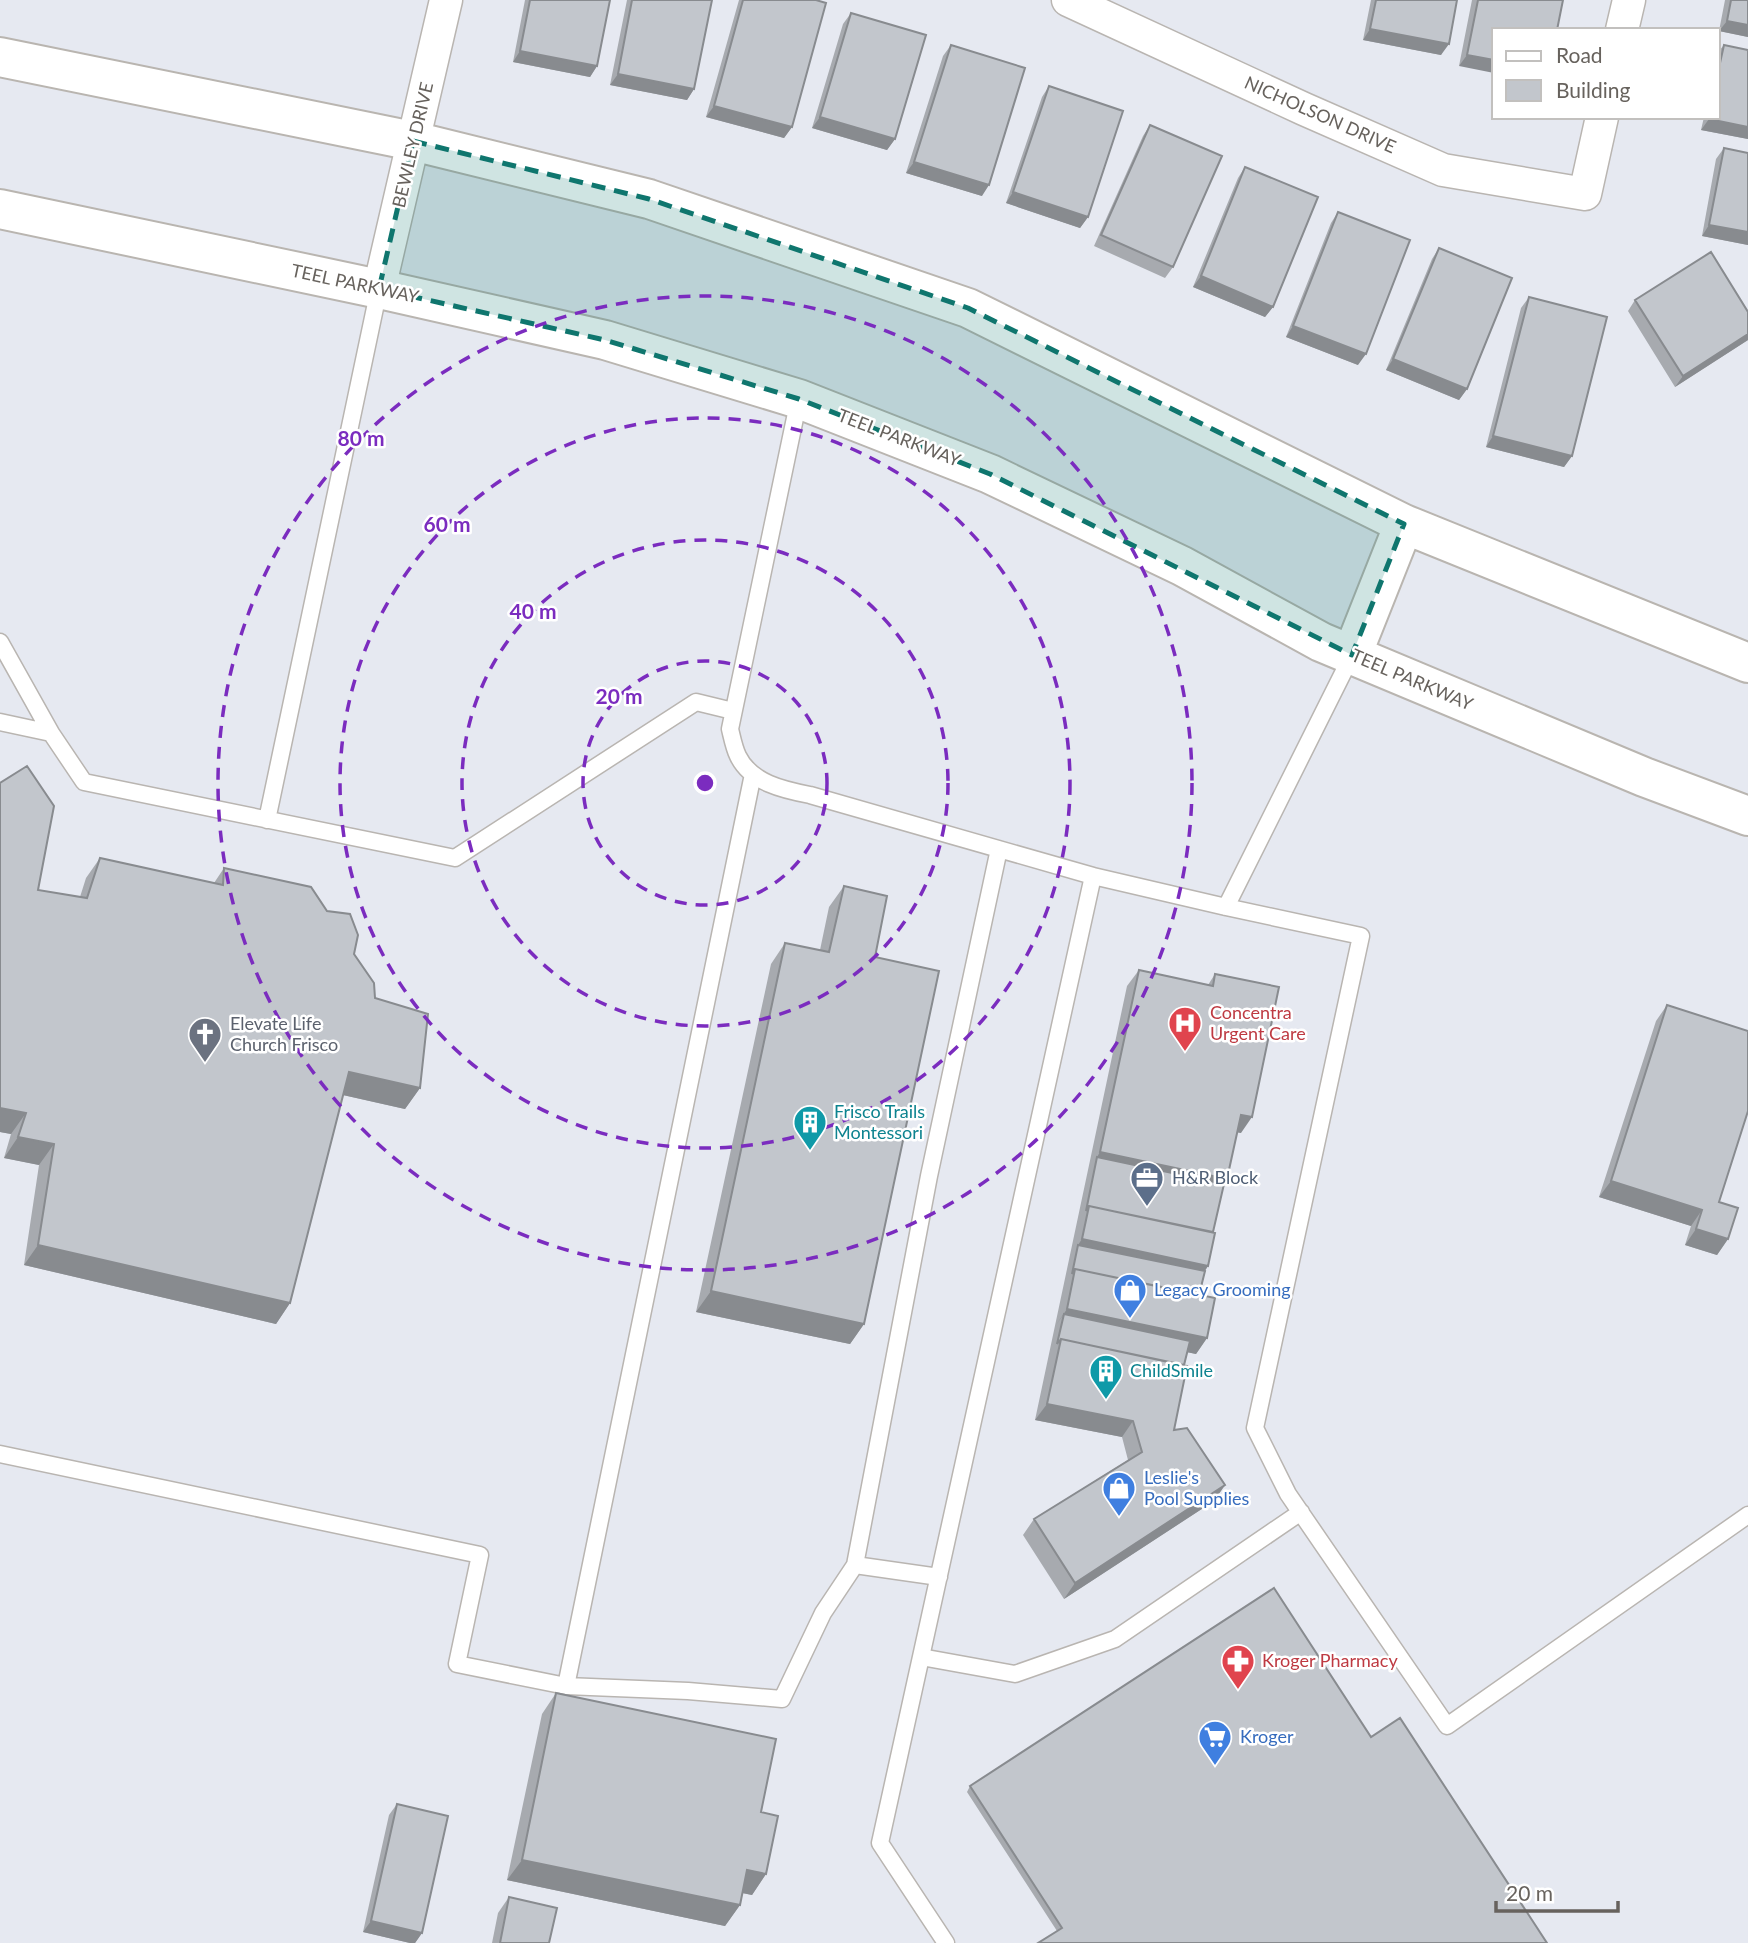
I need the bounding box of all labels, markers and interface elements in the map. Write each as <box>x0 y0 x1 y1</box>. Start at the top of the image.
legend <box>1492 28 1720 119</box>
text: Road <box>1556 42 1603 67</box>
street label: NICHOLSON DRIVE <box>1241 71 1399 157</box>
text: Building <box>1556 77 1631 102</box>
street label: BEWLEY DRIVE <box>387 80 437 210</box>
street label: TEEL PARKWAY <box>289 259 422 307</box>
street label: TEEL PARKWAY <box>835 403 965 471</box>
text: 80 m <box>337 425 385 450</box>
text: 60 m <box>423 511 471 536</box>
text: 40 m <box>509 598 557 623</box>
street label: TEEL PARKWAY <box>1348 644 1477 715</box>
text: 20 m <box>595 683 643 708</box>
centre of rings <box>693 771 717 795</box>
place label: Concentra Urgent Care <box>1210 1001 1306 1044</box>
hospital icon: Concentra Urgent Care <box>1166 1004 1204 1053</box>
place label: Elevate Life Church Frisco <box>230 1012 338 1055</box>
church icon: Elevate Life Church Frisco <box>186 1015 224 1064</box>
place label: Frisco Trails Montessori <box>834 1100 925 1143</box>
building icon: Frisco Trails Montessori <box>791 1103 829 1152</box>
office icon: H&R Block <box>1128 1159 1166 1208</box>
place label: H&R Block <box>1172 1166 1259 1188</box>
shop icon: Legacy Grooming <box>1111 1271 1149 1320</box>
place label: Legacy Grooming <box>1154 1278 1291 1300</box>
building icon: ChildSmile <box>1087 1352 1125 1401</box>
place label: ChildSmile <box>1130 1359 1213 1381</box>
place label: Leslie's Pool Supplies <box>1144 1466 1249 1509</box>
shop icon: Leslie's Pool Supplies <box>1100 1469 1138 1518</box>
pharmacy icon: Kroger Pharmacy <box>1219 1642 1257 1691</box>
place label: Kroger Pharmacy <box>1262 1649 1398 1671</box>
supermarket icon: Kroger <box>1196 1718 1234 1767</box>
place label: Kroger <box>1240 1725 1294 1747</box>
scale bar <box>1496 1870 1618 1914</box>
text: 20 m <box>1506 1880 1553 1905</box>

